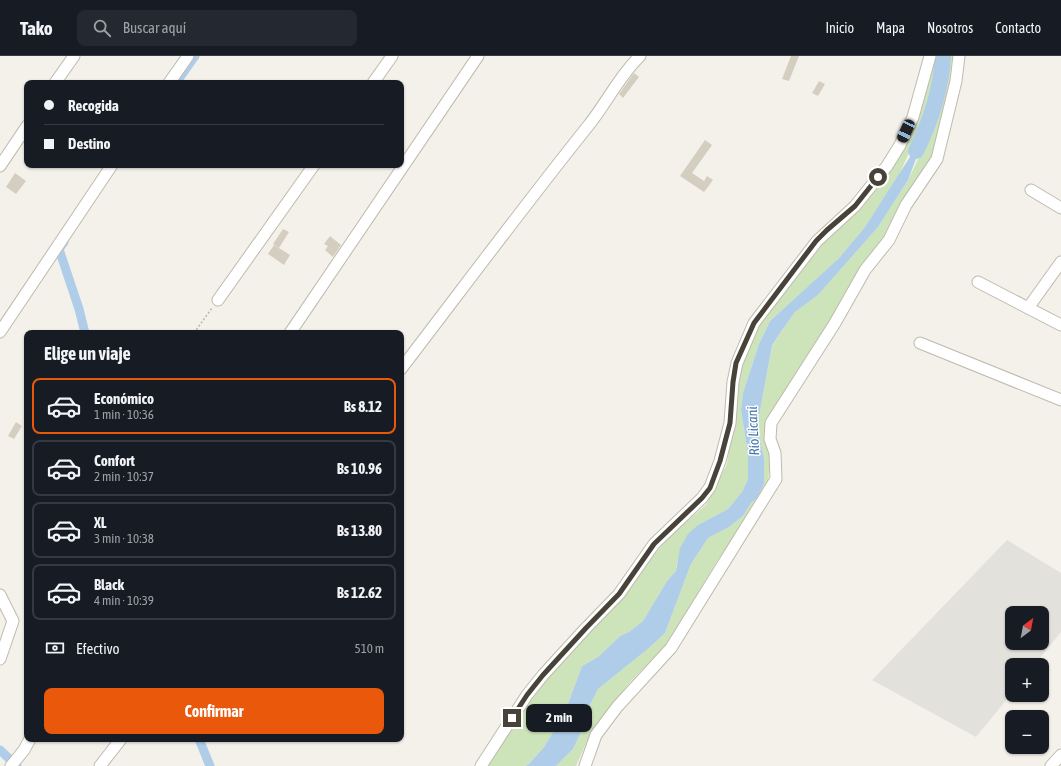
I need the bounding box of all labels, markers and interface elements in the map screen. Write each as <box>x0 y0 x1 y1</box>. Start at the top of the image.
search box <box>77 10 357 46</box>
text: Tako <box>20 17 53 39</box>
icon: search <box>91 17 113 39</box>
text: Buscar aquí <box>123 19 186 36</box>
text: Inicio <box>825 20 854 36</box>
text: Mapa <box>876 20 905 36</box>
text: Nosotros <box>927 20 973 36</box>
text: Contacto <box>995 20 1041 36</box>
text: Recogida <box>68 97 119 114</box>
car <box>895 118 917 144</box>
text: Destino <box>68 135 111 152</box>
route start <box>869 168 887 186</box>
text: Elige un viaje <box>44 343 131 364</box>
icon: car <box>46 388 82 424</box>
text: Económico <box>94 390 154 407</box>
text: Bs 8.12 <box>344 398 382 415</box>
water label: Río Licani <box>744 406 762 456</box>
text: 1 min · 10:36 <box>94 407 154 422</box>
icon: car <box>46 450 82 486</box>
text: Confort <box>94 452 135 469</box>
text: Bs 10.96 <box>337 460 382 477</box>
text: 2 min · 10:37 <box>94 469 154 484</box>
icon: car <box>46 512 82 548</box>
text: XL <box>94 514 107 531</box>
text: Bs 13.80 <box>337 522 382 539</box>
text: 3 min · 10:38 <box>94 531 154 546</box>
icon: car <box>46 574 82 610</box>
text: Black <box>94 576 124 593</box>
text: Bs 12.62 <box>337 584 382 601</box>
text: 4 min · 10:39 <box>94 593 154 608</box>
north arrow <box>1005 606 1049 650</box>
map controls <box>1005 606 1049 754</box>
icon: cash <box>44 637 66 659</box>
text: Efectivo <box>76 640 120 657</box>
text: 510 m <box>355 641 384 656</box>
button: + <box>1005 658 1049 702</box>
button: Confirmar <box>44 688 384 734</box>
callout: 2 min <box>526 704 592 732</box>
route end <box>503 709 521 727</box>
text: 2 min <box>546 710 572 725</box>
button: − <box>1005 710 1049 754</box>

